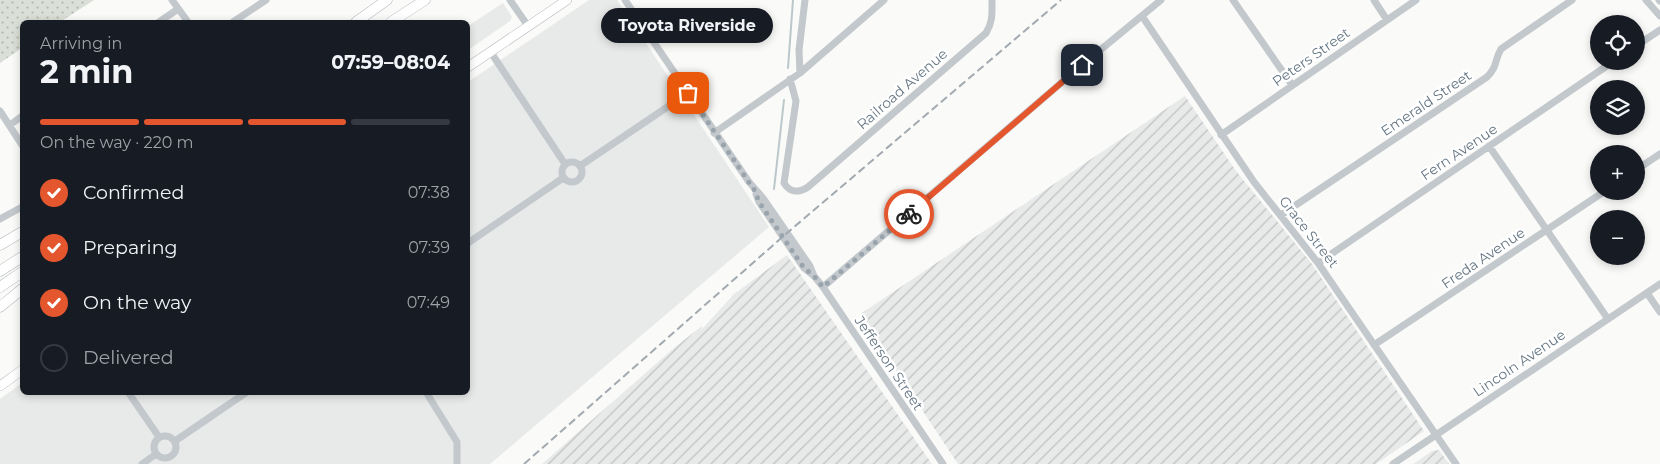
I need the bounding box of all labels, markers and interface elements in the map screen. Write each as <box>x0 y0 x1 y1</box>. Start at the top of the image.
callout: Toyota Riverside <box>602 8 774 43</box>
map controls <box>1590 15 1645 265</box>
button: locate <box>1590 15 1645 70</box>
text: Toyota Riverside <box>618 16 756 35</box>
street label: Peters Street <box>1269 23 1354 90</box>
text: Arriving in <box>40 34 122 53</box>
pin <box>1061 44 1103 86</box>
street label: Railroad Avenue <box>853 45 951 133</box>
text: 07:59–08:04 <box>331 51 450 74</box>
icon: home <box>1068 51 1096 79</box>
text: 2 min <box>40 52 133 91</box>
street label: Emerald Street <box>1377 66 1475 140</box>
pin <box>667 72 709 114</box>
icon: bag <box>674 79 702 107</box>
button: layers <box>1590 80 1645 135</box>
street label: Fern Avenue <box>1417 120 1501 184</box>
text: On the way · 220 m <box>40 133 193 152</box>
button: + <box>1590 145 1645 200</box>
icon: check <box>40 179 68 207</box>
text: Confirmed <box>83 181 184 204</box>
text: 07:38 <box>408 183 450 202</box>
courier <box>884 189 934 239</box>
street label: Grace Street <box>1275 192 1343 272</box>
icon: bike <box>895 200 923 228</box>
button: − <box>1590 210 1645 265</box>
street label: Freda Avenue <box>1438 223 1528 293</box>
icon: check <box>40 234 68 262</box>
text: Preparing <box>83 236 178 259</box>
text: 07:39 <box>408 238 450 257</box>
icon: check <box>40 289 68 317</box>
text: On the way <box>83 291 191 314</box>
text: 07:49 <box>407 293 450 312</box>
street label: Jefferson Street <box>850 312 927 414</box>
street label: Lincoln Avenue <box>1469 325 1569 401</box>
text: Delivered <box>83 346 174 369</box>

